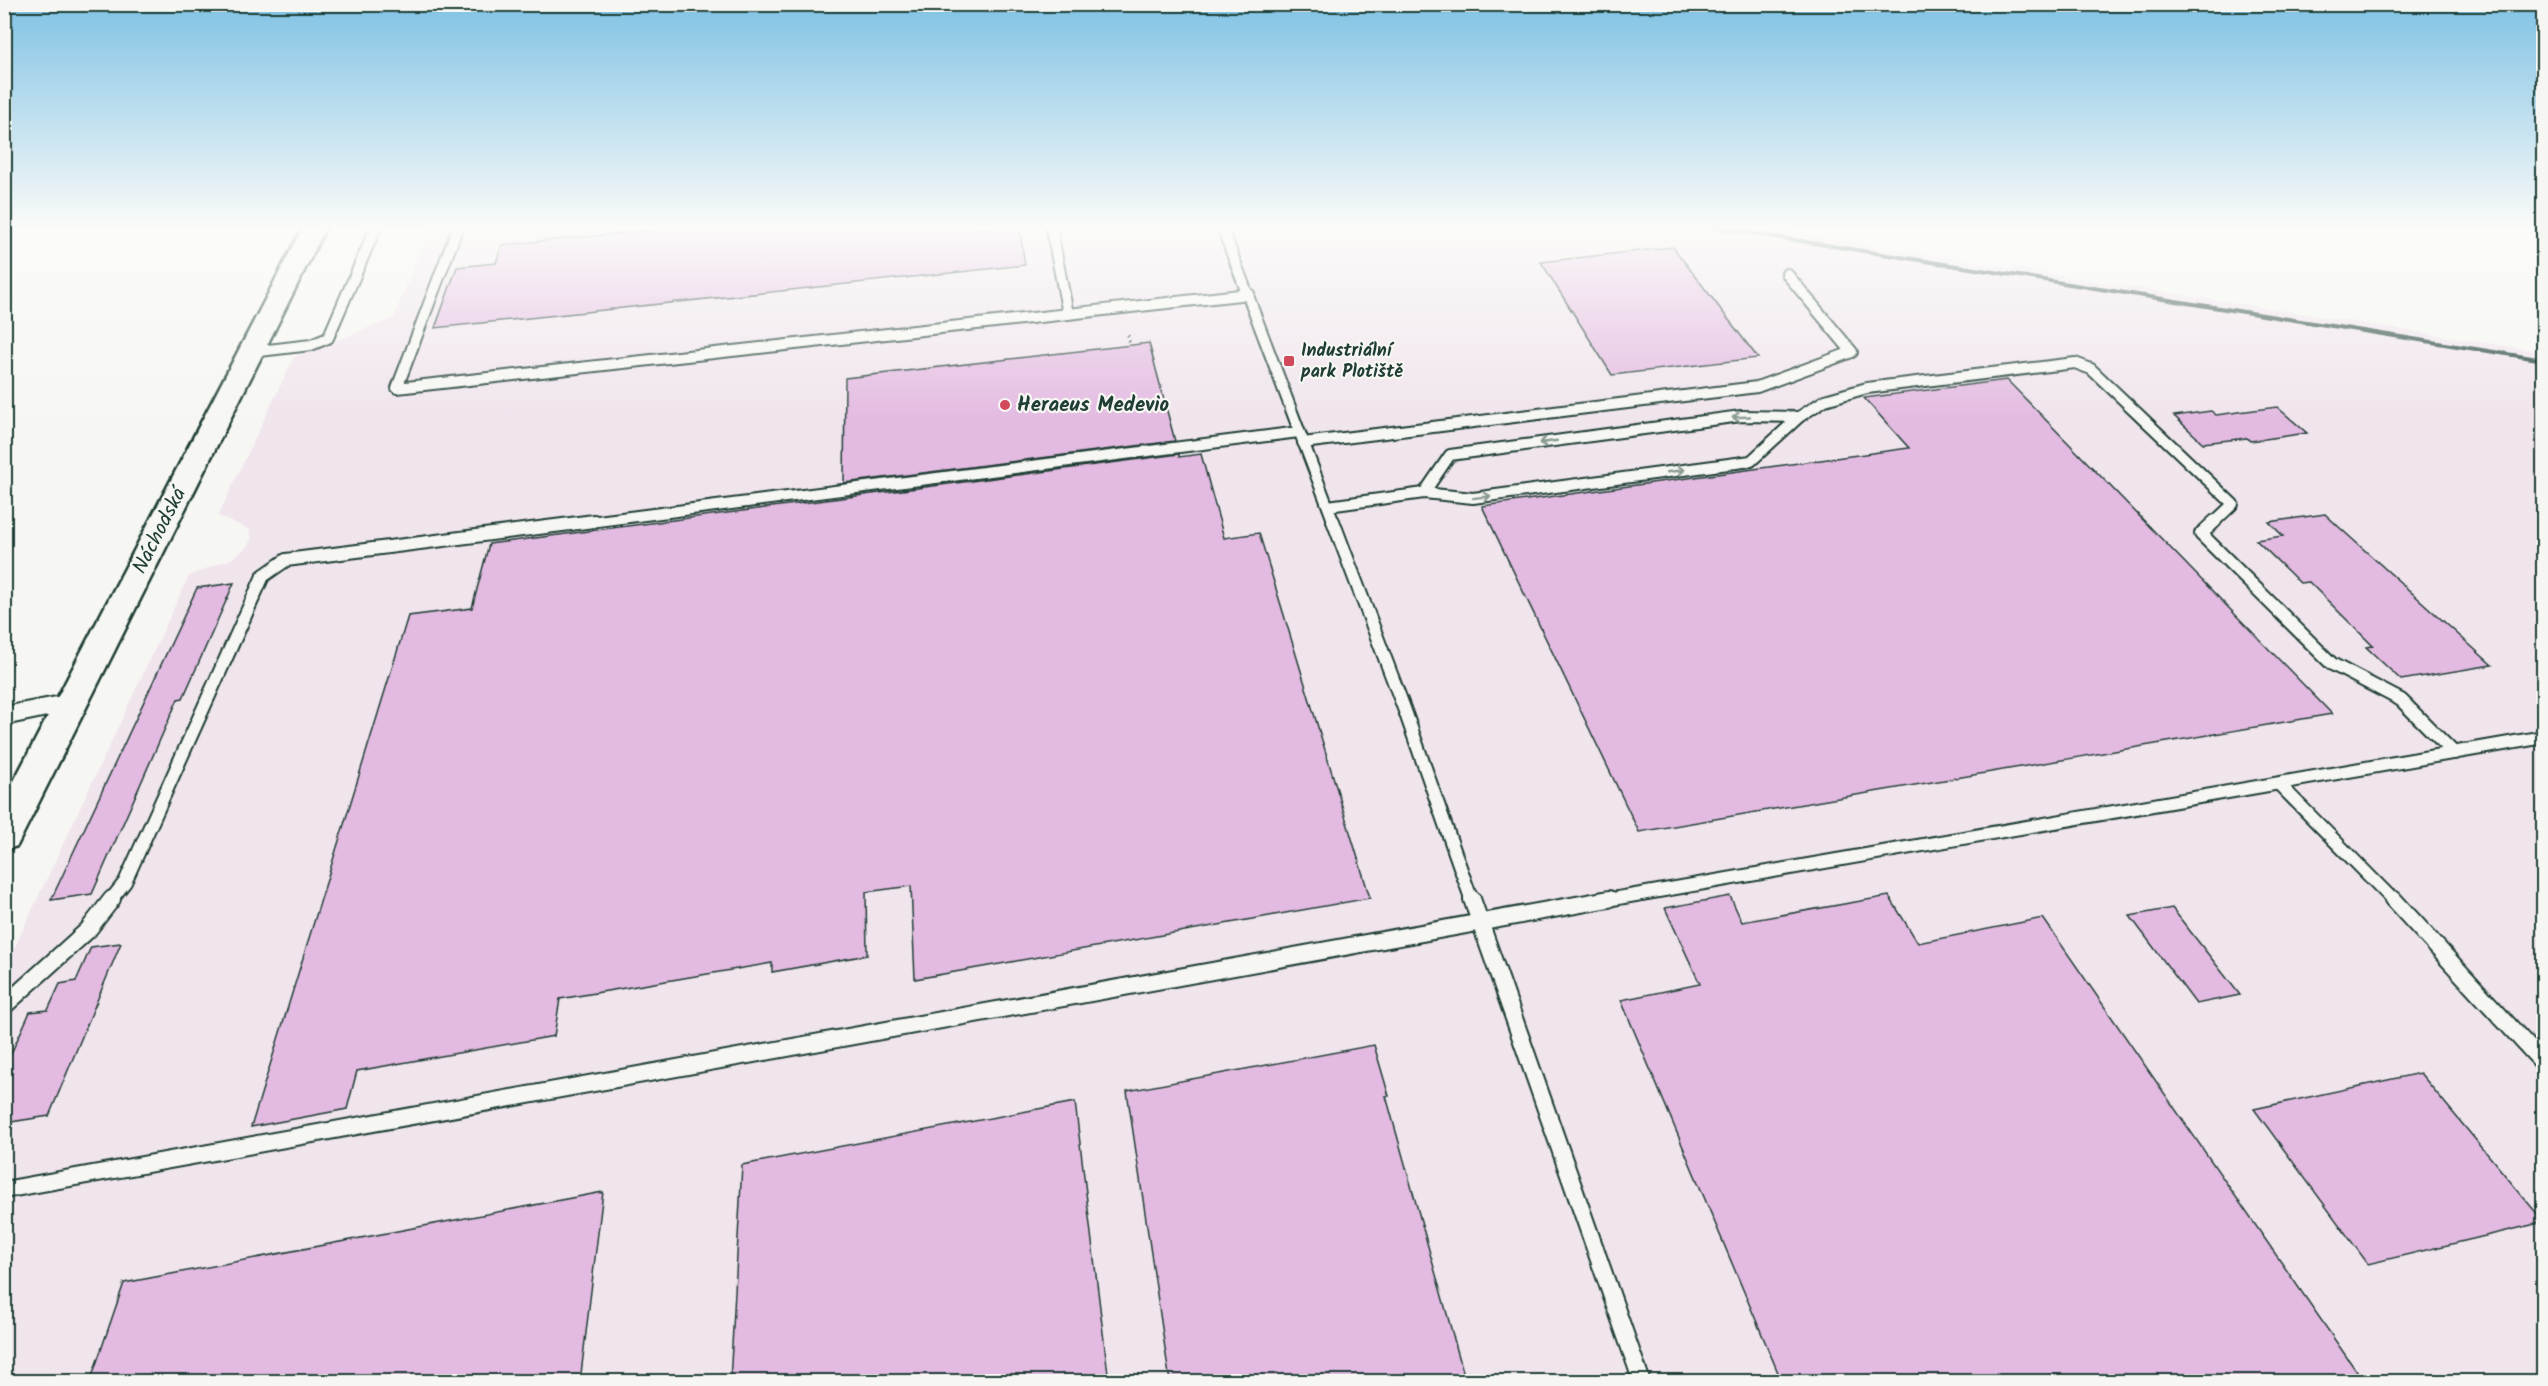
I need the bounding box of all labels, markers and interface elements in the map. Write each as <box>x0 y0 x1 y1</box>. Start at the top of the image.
place label: Industriální park Plotiště <box>1300 337 1403 387</box>
marker: Industriální park Plotiště <box>1282 354 1296 368</box>
place label: Heraeus Medevio <box>1017 389 1170 422</box>
marker: Heraeus Medevio <box>998 398 1012 412</box>
one-way arrow <box>1732 411 1751 422</box>
one-way arrow <box>1538 436 1558 447</box>
one-way arrow <box>1665 466 1685 477</box>
street label: Náchodská <box>124 480 197 580</box>
one-way arrow <box>1472 491 1492 502</box>

